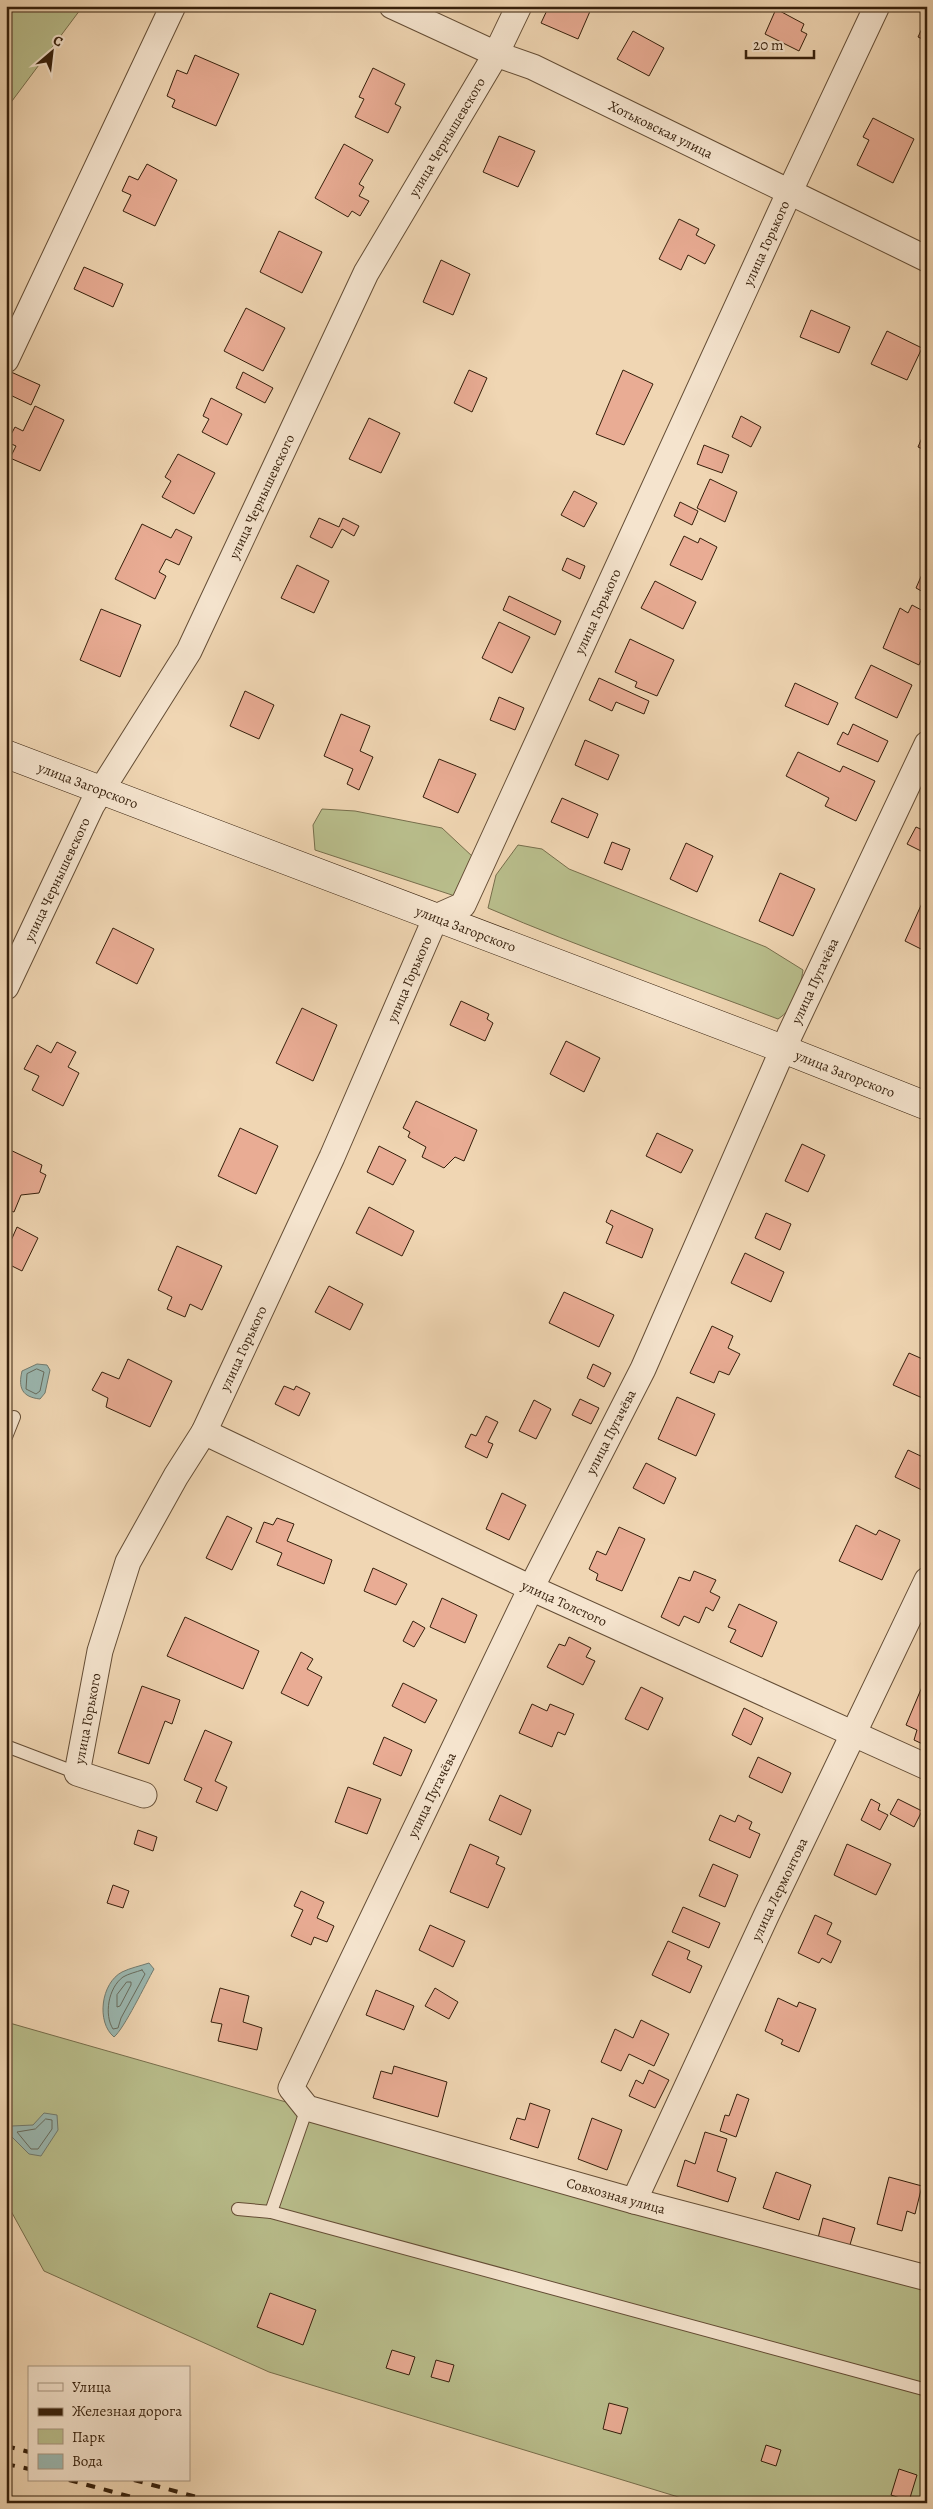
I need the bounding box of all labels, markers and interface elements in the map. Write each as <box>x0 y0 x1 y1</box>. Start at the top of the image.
north arrow <box>28 28 78 78</box>
scale bar <box>746 28 813 60</box>
text: С <box>50 31 66 52</box>
text: 20 m <box>753 35 784 55</box>
street label: улица Чернышевского <box>404 74 490 201</box>
street label: Хотьковская улица <box>606 96 717 163</box>
street label: улица Горького <box>738 197 794 290</box>
street label: улица Чернышевского <box>224 431 299 563</box>
street label: улица Горького <box>569 566 625 658</box>
street label: улица Загорского <box>34 757 141 813</box>
street label: улица Чернышевского <box>19 814 94 946</box>
street label: улица Загорского <box>412 901 519 956</box>
street label: улица Горького <box>382 933 436 1026</box>
street label: улица Пугачёва <box>786 934 843 1028</box>
street label: улица Загорского <box>792 1045 898 1102</box>
street label: улица Горького <box>215 1302 271 1395</box>
street label: улица Пугачёва <box>581 1386 641 1479</box>
street label: улица Толстого <box>518 1575 610 1631</box>
street label: улица Горького <box>69 1671 105 1766</box>
street label: улица Пугачёва <box>403 1749 461 1842</box>
street label: улица Лермонтова <box>746 1834 812 1945</box>
street label: Совхозная улица <box>564 2173 668 2219</box>
legend <box>28 2366 190 2482</box>
text: Улица <box>72 2377 111 2397</box>
text: Железная дорога <box>72 2401 182 2421</box>
text: Парк <box>72 2427 105 2447</box>
text: Вода <box>72 2451 103 2471</box>

